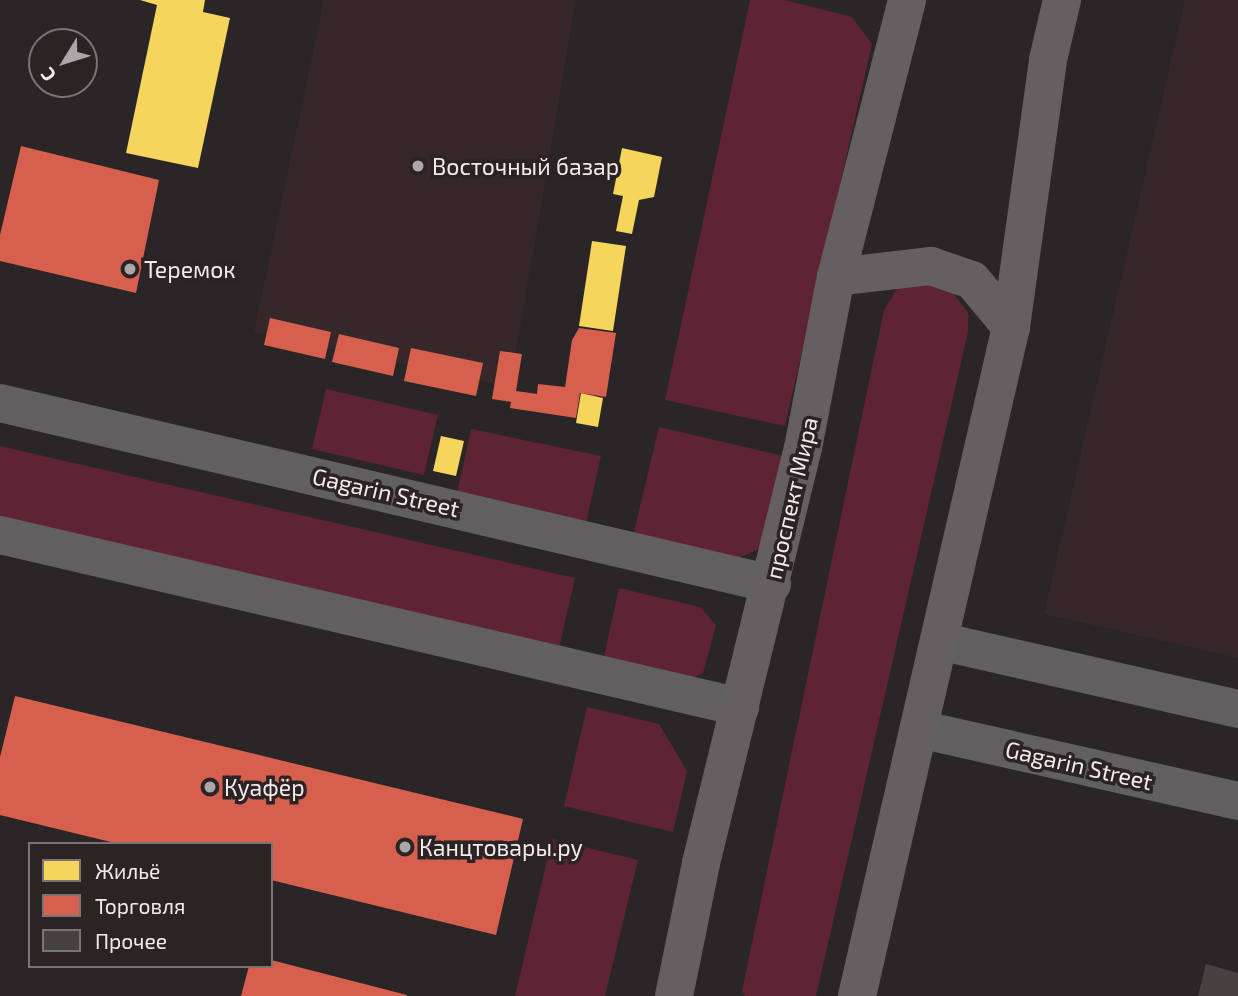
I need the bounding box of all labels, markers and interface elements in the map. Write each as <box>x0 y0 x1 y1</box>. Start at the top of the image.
north arrow <box>28 28 98 98</box>
text: С <box>35 64 60 86</box>
place label: Восточный базар <box>432 152 619 180</box>
marker: Восточный базар <box>410 158 426 174</box>
place label: Теремок <box>144 255 236 283</box>
marker: Теремок <box>122 261 138 277</box>
street label: проспект Мира <box>759 414 823 582</box>
street label: Gagarin Street <box>310 462 462 522</box>
street label: Gagarin Street <box>1003 735 1155 795</box>
place label: Куафёр <box>224 773 305 801</box>
marker: Куафёр <box>202 779 218 795</box>
place label: Канцтовары.ру <box>419 833 583 861</box>
marker: Канцтовары.ру <box>397 839 413 855</box>
legend <box>28 842 273 968</box>
text: Жильё <box>95 858 160 883</box>
text: Торговля <box>95 893 185 918</box>
text: Прочее <box>95 928 167 953</box>

